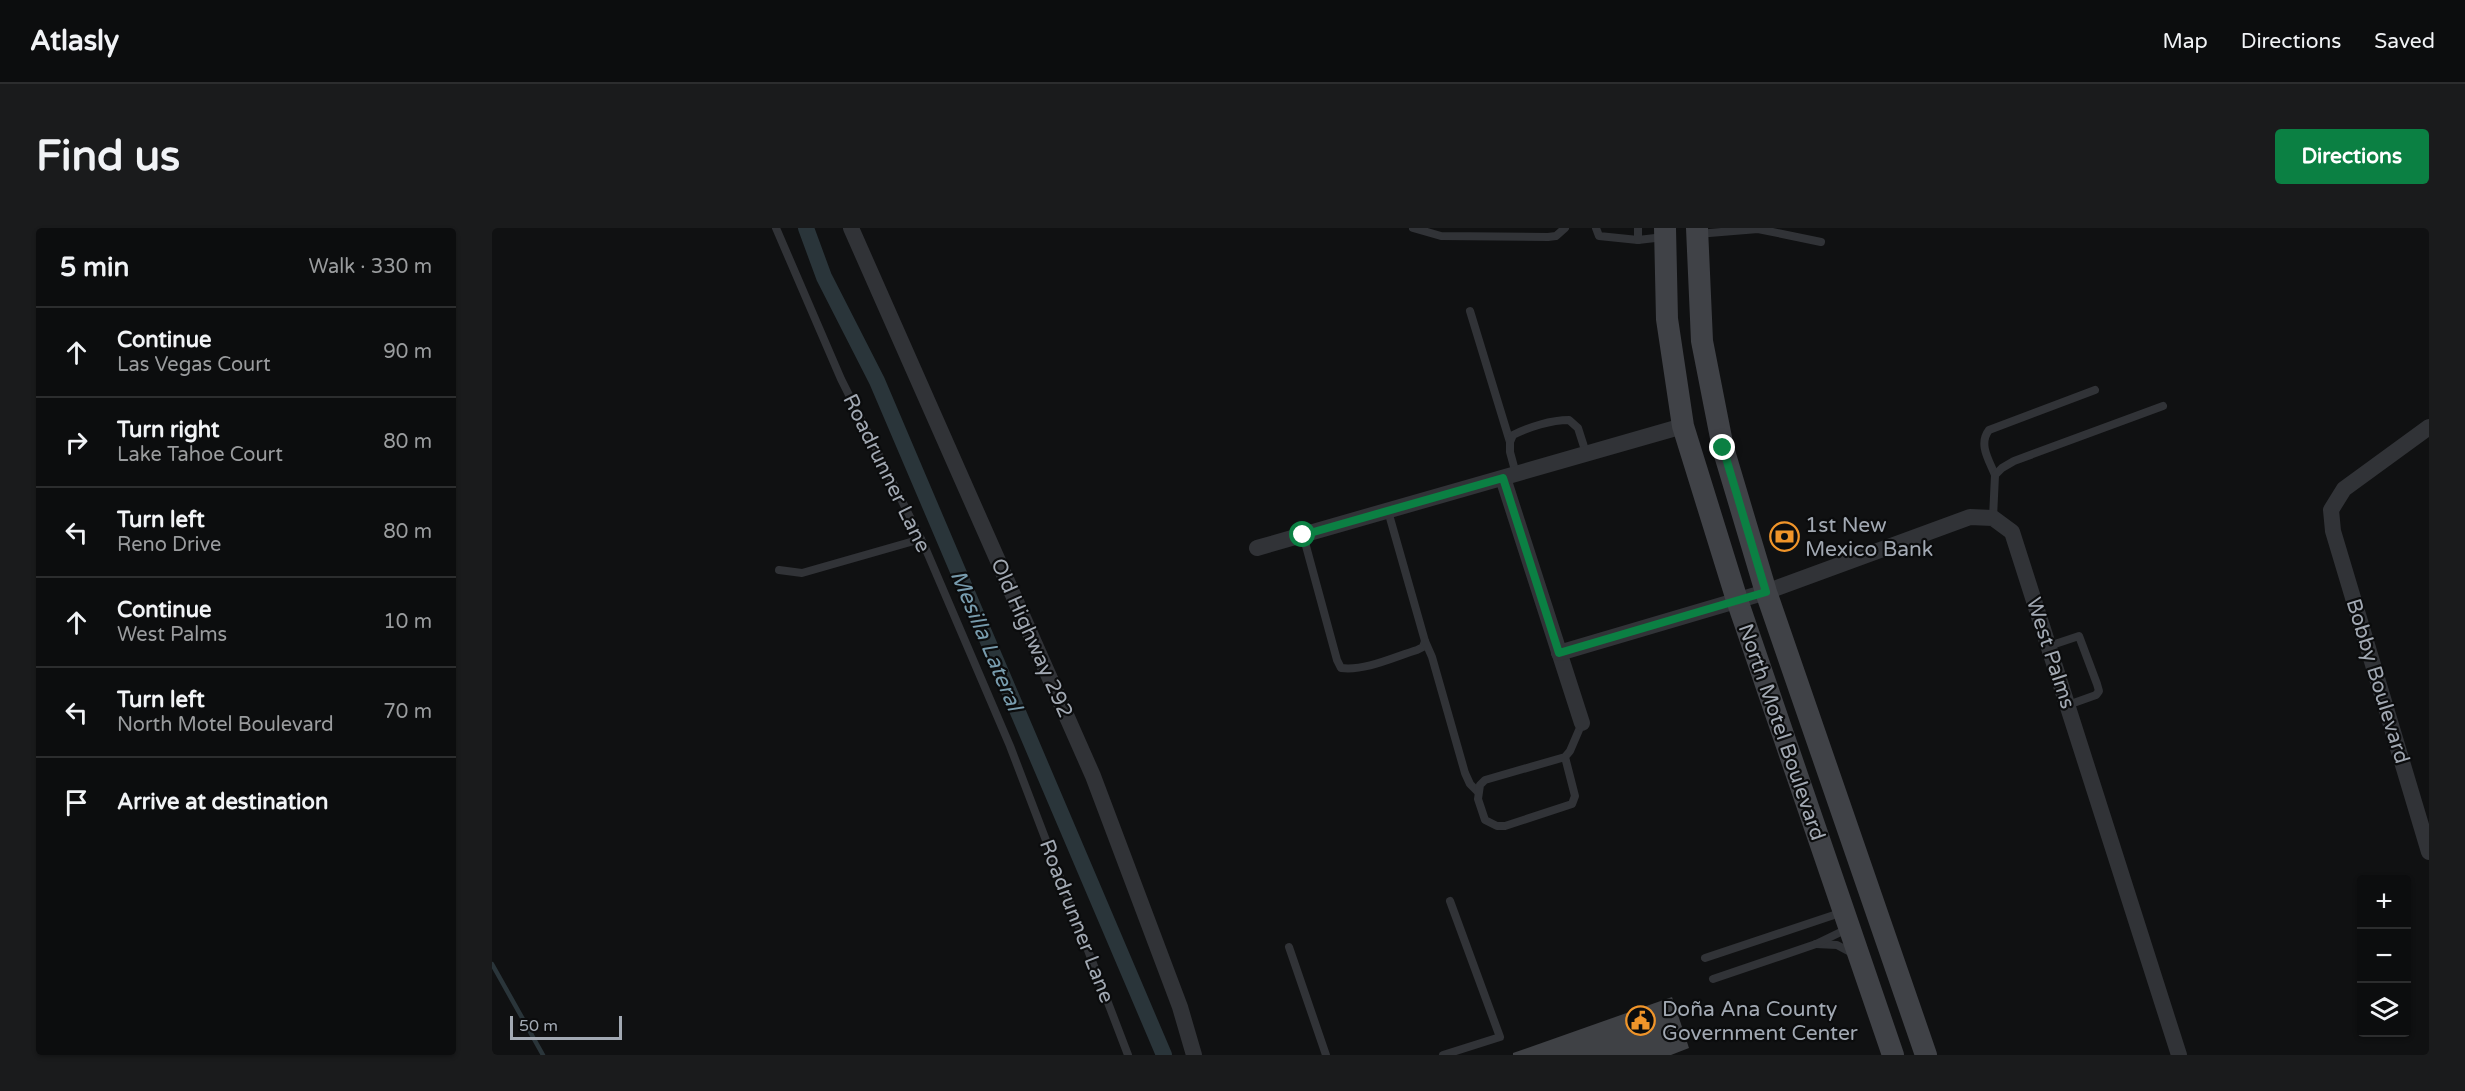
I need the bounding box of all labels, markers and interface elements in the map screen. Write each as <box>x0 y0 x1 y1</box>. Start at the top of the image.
text: Atlasly <box>30 24 119 58</box>
text: Map <box>2162 29 2208 54</box>
text: Directions <box>2241 29 2341 54</box>
text: Saved <box>2374 29 2435 54</box>
button: Directions <box>2275 129 2429 184</box>
text: Find us <box>36 131 180 182</box>
text: 5 min <box>60 252 129 283</box>
text: Walk · 330 m <box>309 255 432 279</box>
text: Continue <box>117 327 212 353</box>
icon: ahead <box>60 336 93 369</box>
text: 90 m <box>383 340 432 364</box>
text: Las Vegas Court <box>117 353 271 377</box>
street label: Roadrunner Lane <box>837 390 936 557</box>
text: Turn right <box>117 417 219 443</box>
icon: right <box>60 426 93 459</box>
text: 80 m <box>383 430 432 454</box>
route end <box>1709 434 1735 460</box>
text: Lake Tahoe Court <box>117 443 283 467</box>
text: Turn left <box>117 507 205 533</box>
place label: 1st New Mexico Bank <box>1805 513 1933 562</box>
icon: left <box>60 516 93 549</box>
text: 80 m <box>383 520 432 544</box>
route start <box>1289 521 1315 547</box>
bank icon: 1st New Mexico Bank <box>1768 521 1800 553</box>
text: Reno Drive <box>117 533 221 557</box>
street label: Old Highway 292 <box>985 555 1078 722</box>
water label: Mesilla Lateral <box>945 566 1028 717</box>
street label: West Palms <box>2021 594 2080 712</box>
street label: Bobby Boulevard <box>2341 596 2414 767</box>
text: Continue <box>117 597 212 623</box>
icon: ahead <box>60 606 93 639</box>
text: 10 m <box>383 610 432 634</box>
street label: North Motel Boulevard <box>1733 621 1830 844</box>
text: West Palms <box>117 623 227 647</box>
text: Turn left <box>117 687 205 713</box>
icon: left <box>60 696 93 729</box>
text: 70 m <box>383 700 432 724</box>
text: North Motel Boulevard <box>117 713 334 737</box>
icon: arrive <box>60 786 93 819</box>
text: Arrive at destination <box>117 789 328 815</box>
street label: Roadrunner Lane <box>1034 836 1119 1007</box>
map controls <box>2357 875 2411 1037</box>
button: + <box>2357 875 2411 929</box>
button: − <box>2357 929 2411 983</box>
button: layers <box>2357 983 2411 1037</box>
place label: Doña Ana County Government Center <box>1662 997 1858 1046</box>
public building icon: Doña Ana County Government Center <box>1625 1005 1657 1037</box>
scale bar <box>510 1013 622 1040</box>
text: 50 m <box>519 1016 558 1036</box>

